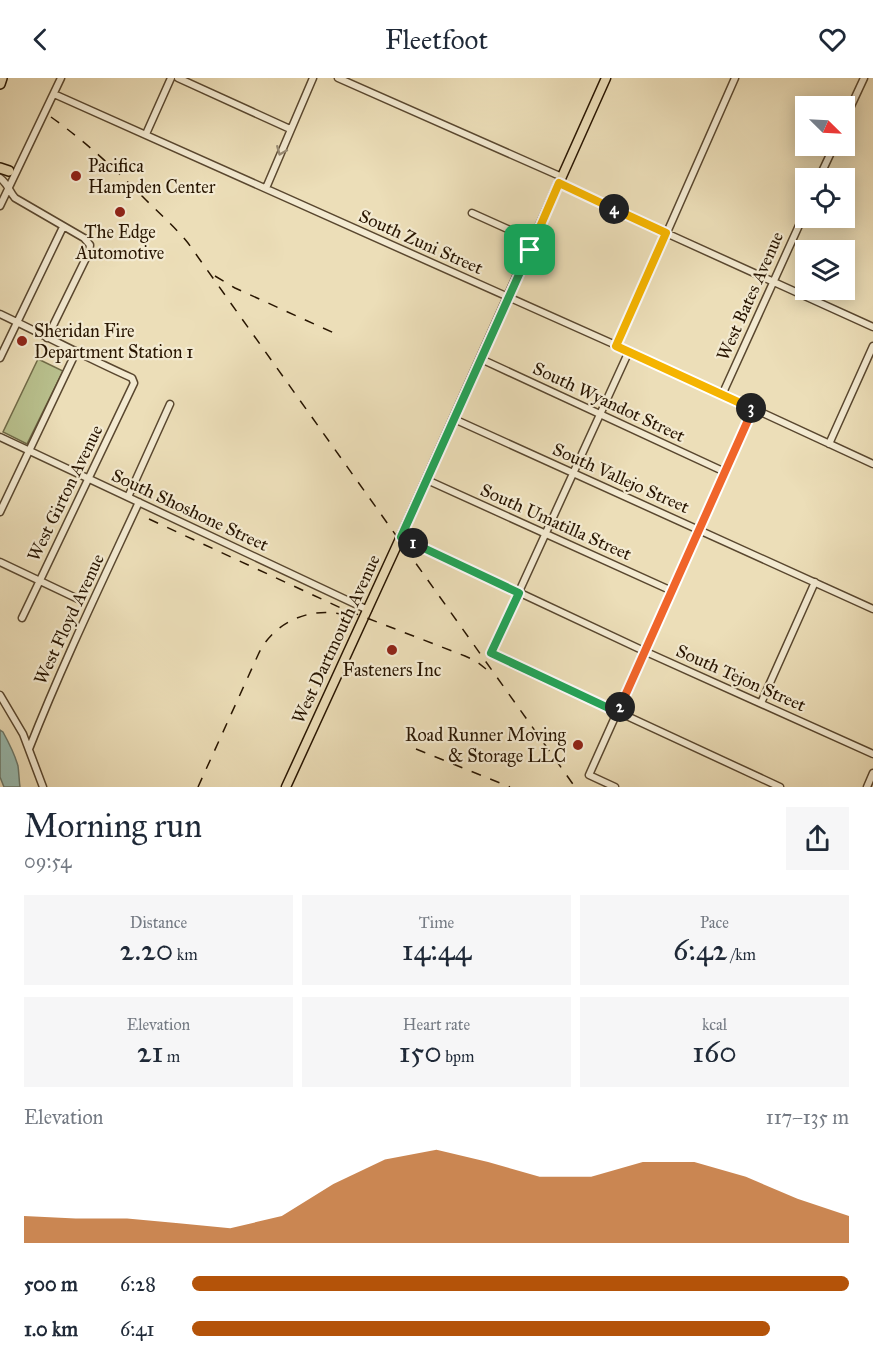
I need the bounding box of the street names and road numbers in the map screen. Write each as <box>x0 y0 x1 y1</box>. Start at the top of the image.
street label: South Zuni Street <box>356 205 487 279</box>
street label: West Bates Avenue <box>712 228 788 364</box>
street label: South Wyandot Street <box>529 357 689 447</box>
street label: West Girton Avenue <box>23 421 107 565</box>
street label: South Vallejo Street <box>549 438 693 518</box>
street label: South Shoshone Street <box>108 464 272 556</box>
street label: South Umatilla Street <box>477 479 636 565</box>
street label: West Floyd Avenue <box>29 550 109 688</box>
street label: West Dartmouth Avenue <box>287 551 385 727</box>
street label: South Tejon Street <box>673 640 810 717</box>

